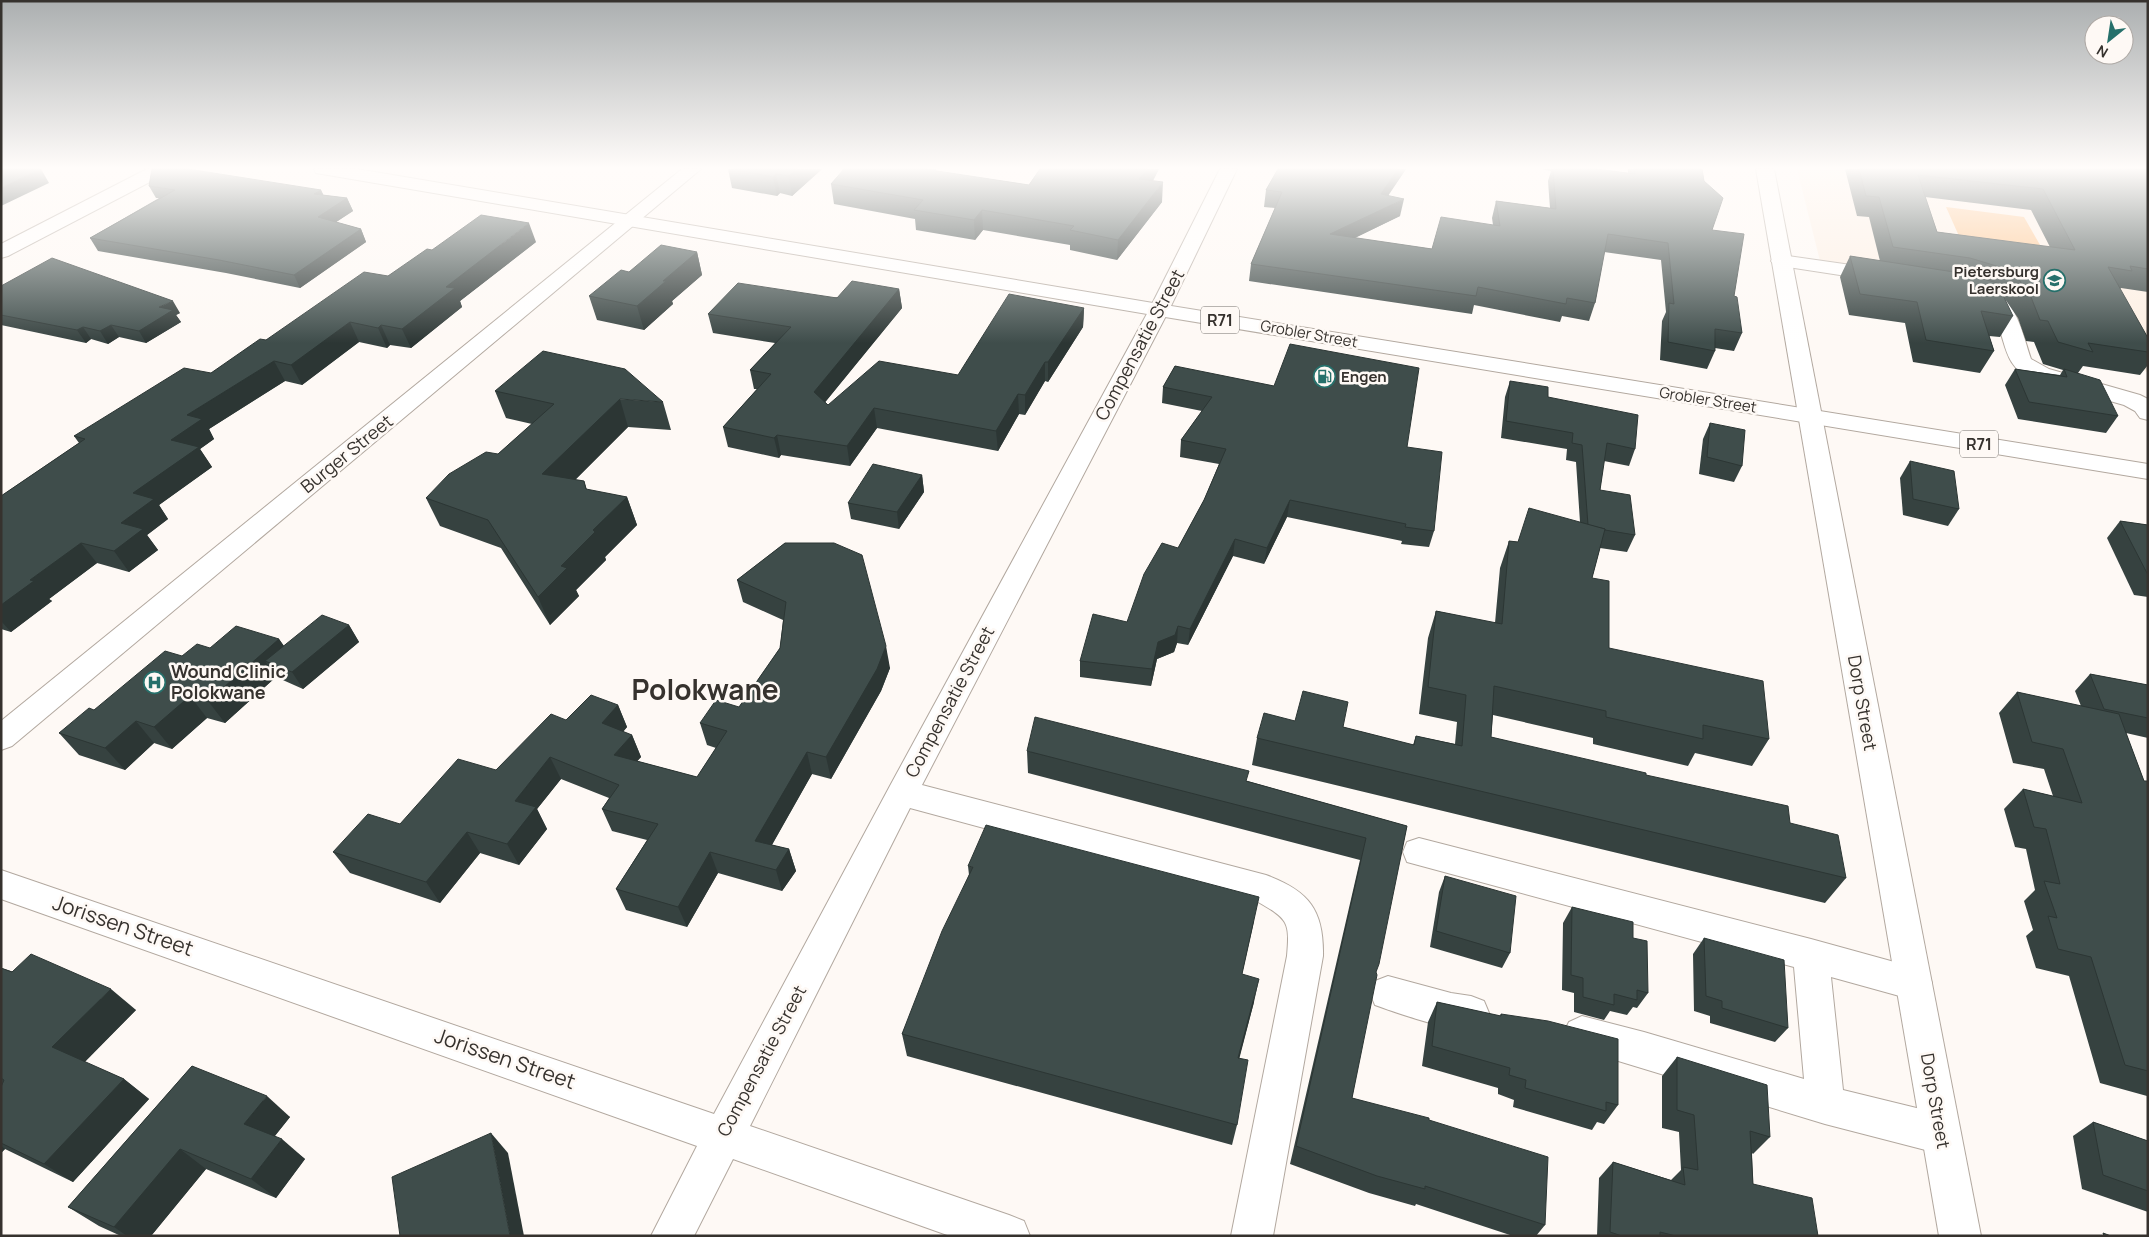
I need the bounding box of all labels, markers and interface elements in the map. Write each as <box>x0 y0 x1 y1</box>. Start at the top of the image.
north arrow <box>2084 15 2134 65</box>
text: N <box>2093 41 2111 62</box>
place label: Pietersburg Laerskool <box>1954 261 2039 299</box>
street label: Compensatie Street <box>1089 265 1189 424</box>
school or university icon: Pietersburg Laerskool <box>2043 269 2067 293</box>
road number: R71 <box>1201 306 1239 334</box>
street label: Grobler Street <box>1259 315 1359 352</box>
fuel station icon: Engen <box>1313 365 1337 389</box>
place label: Engen <box>1341 366 1387 387</box>
street label: Grobler Street <box>1658 381 1758 418</box>
street label: Burger Street <box>295 409 397 498</box>
road number: R71 <box>1960 430 1998 458</box>
street label: Compensatie Street <box>899 622 999 781</box>
street label: Dorp Street <box>1843 653 1883 752</box>
place label: Wound Clinic Polokwane <box>171 659 286 704</box>
hospital icon: Wound Clinic Polokwane <box>143 670 167 694</box>
district label: Polokwane <box>631 670 779 708</box>
street label: Jorissen Street <box>49 888 197 962</box>
street label: Compensatie Street <box>711 981 811 1140</box>
street label: Jorissen Street <box>431 1021 579 1095</box>
street label: Dorp Street <box>1916 1051 1956 1150</box>

